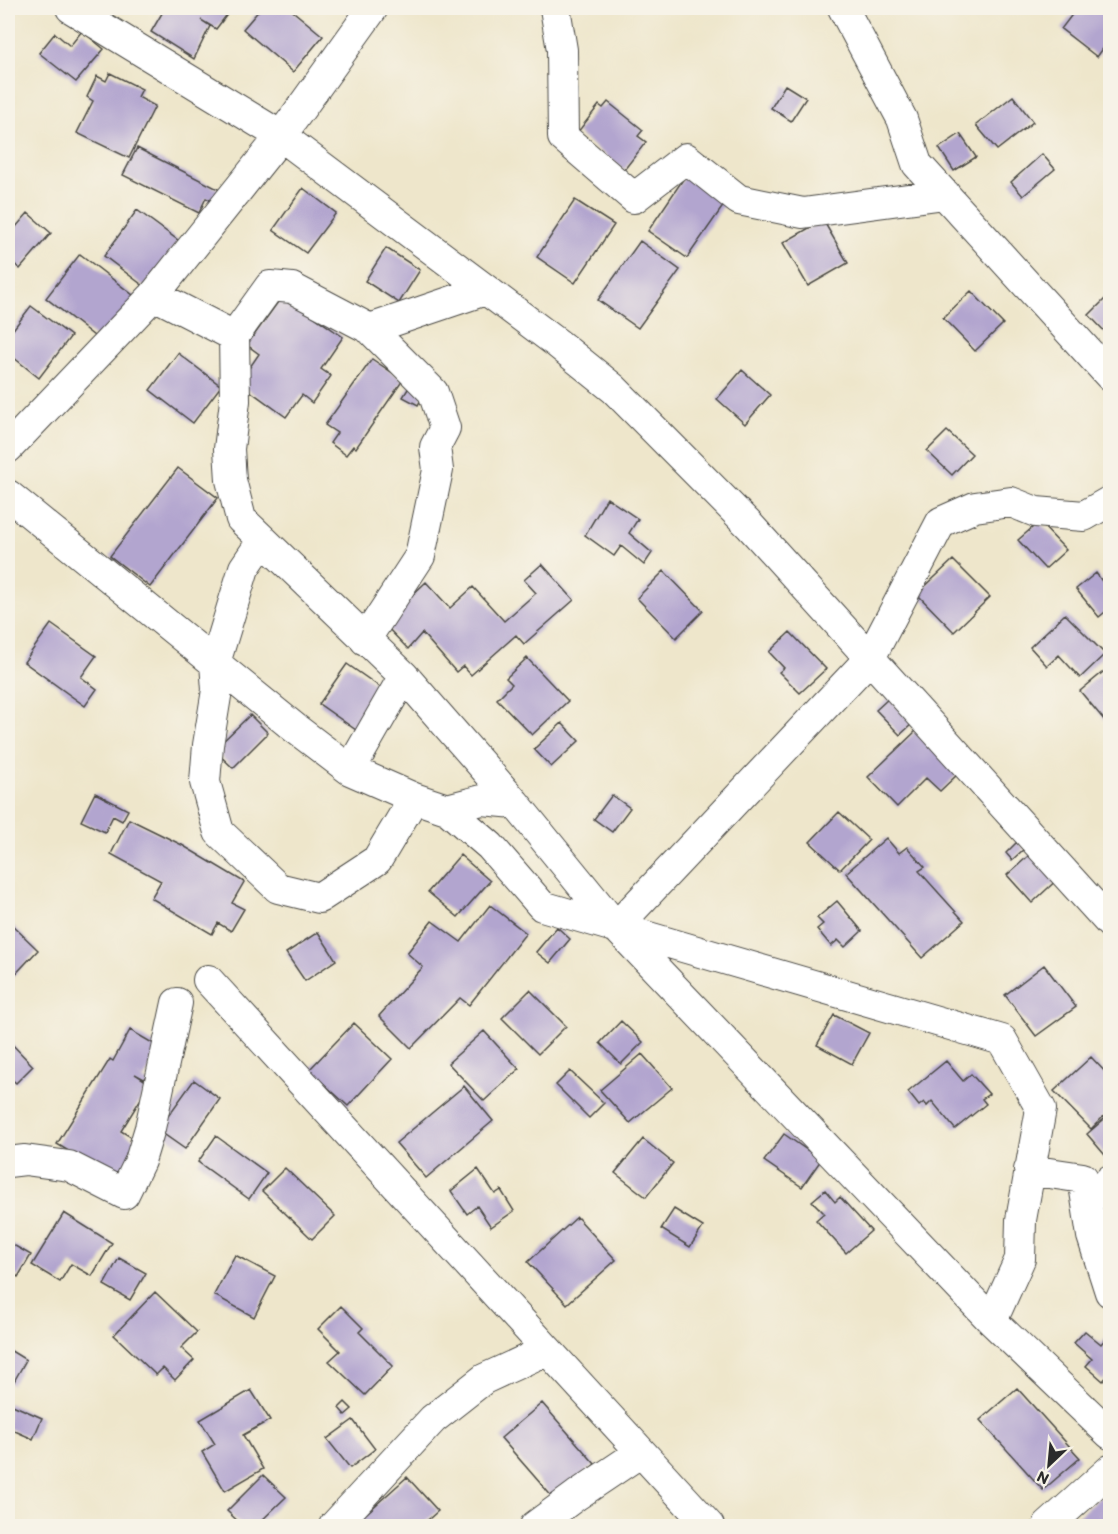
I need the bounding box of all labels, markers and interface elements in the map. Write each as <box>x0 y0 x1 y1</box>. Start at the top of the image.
north arrow <box>1019 1435 1079 1495</box>
text: N <box>1034 1467 1052 1489</box>

